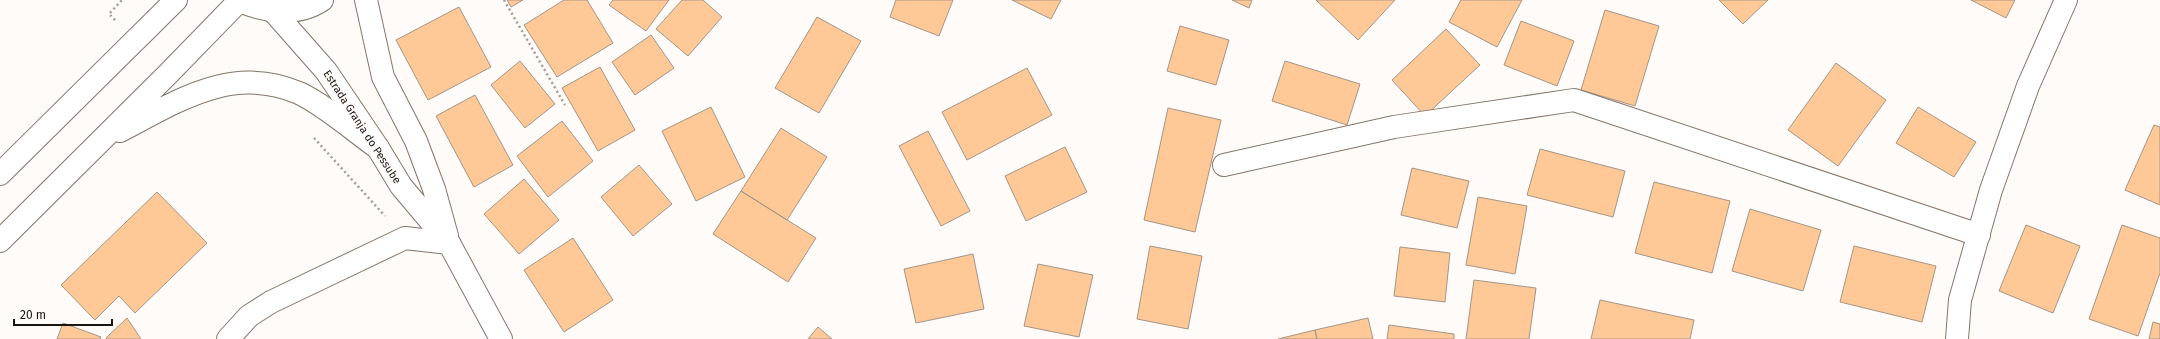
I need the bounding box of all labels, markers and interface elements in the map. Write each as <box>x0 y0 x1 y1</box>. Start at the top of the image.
street label: Estrada Granja do Pessube <box>320 68 404 186</box>
scale bar <box>14 301 112 327</box>
text: 20 m <box>20 308 46 322</box>

